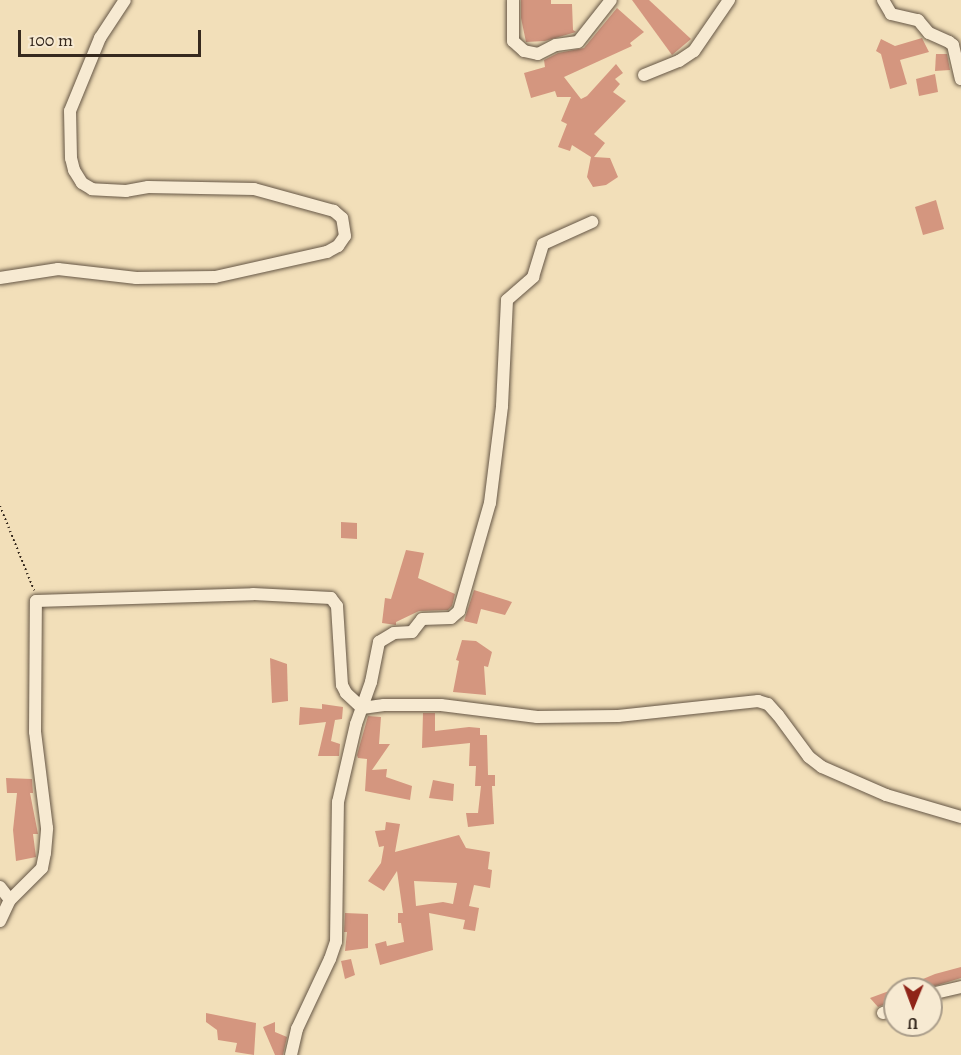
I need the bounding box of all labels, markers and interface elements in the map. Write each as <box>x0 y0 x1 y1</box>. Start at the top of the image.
scale bar <box>21 18 204 56</box>
text: 100 m <box>29 28 73 52</box>
north arrow <box>883 977 943 1037</box>
text: U <box>907 1012 918 1034</box>

